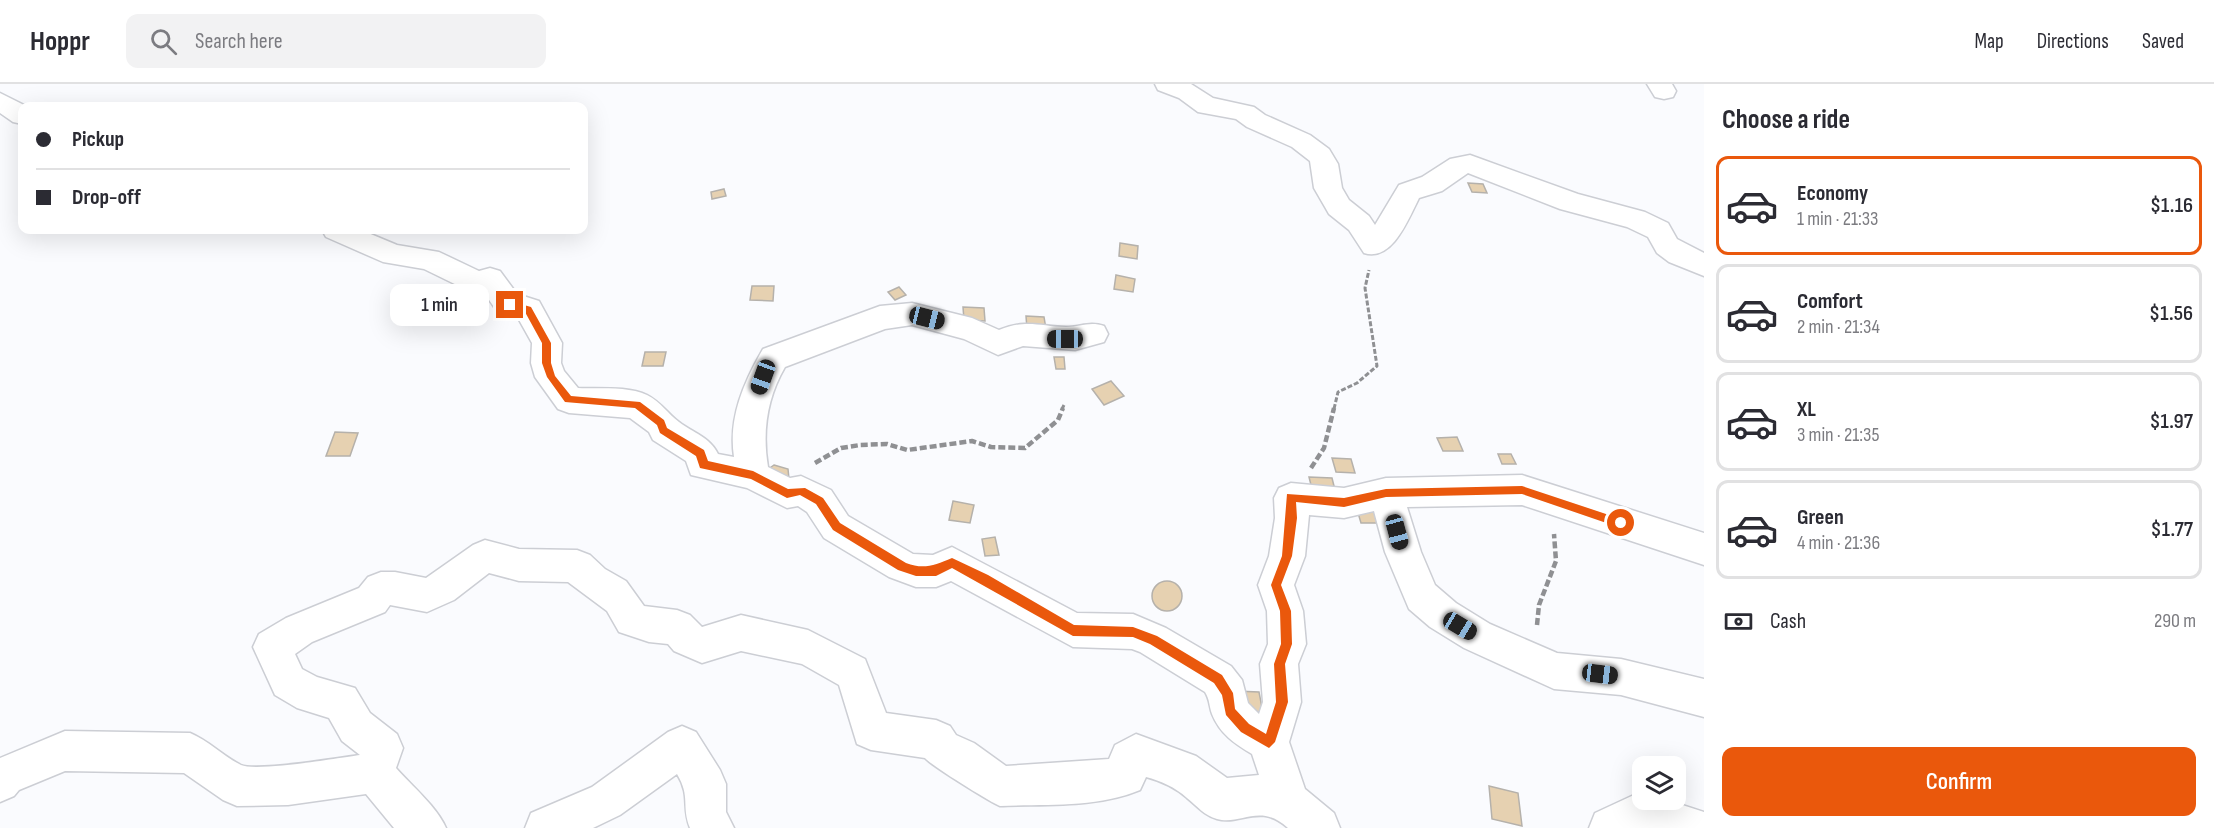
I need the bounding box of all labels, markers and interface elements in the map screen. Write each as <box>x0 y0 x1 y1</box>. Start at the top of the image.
search box <box>126 14 546 68</box>
text: Hoppr <box>30 25 90 58</box>
icon: search <box>147 25 180 58</box>
text: Search here <box>195 28 282 55</box>
text: Map <box>1974 29 2004 54</box>
text: Directions <box>2037 29 2109 54</box>
text: Saved <box>2142 29 2184 54</box>
text: Choose a ride <box>1722 104 1850 136</box>
text: Pickup <box>72 126 124 153</box>
icon: car <box>1725 179 1779 233</box>
text: Economy <box>1797 180 1868 207</box>
text: Drop-off <box>72 184 141 211</box>
text: $1.16 <box>2150 192 2193 219</box>
text: 1 min · 21:33 <box>1797 207 1879 231</box>
callout: 1 min <box>390 284 489 326</box>
icon: car <box>1725 287 1779 341</box>
text: Comfort <box>1797 288 1863 315</box>
route end <box>496 291 523 318</box>
text: 1 min <box>421 293 458 317</box>
text: $1.56 <box>2149 300 2193 327</box>
car <box>907 305 947 331</box>
text: 2 min · 21:34 <box>1797 315 1880 339</box>
car <box>1047 330 1083 348</box>
car <box>748 357 778 397</box>
icon: car <box>1725 395 1779 449</box>
text: XL <box>1797 396 1816 423</box>
text: $1.97 <box>2149 408 2193 435</box>
text: 3 min · 21:35 <box>1797 423 1880 447</box>
icon: car <box>1725 503 1779 557</box>
text: Green <box>1797 504 1844 531</box>
route start <box>1607 509 1634 536</box>
car <box>1384 512 1410 552</box>
text: $1.77 <box>2151 516 2193 543</box>
text: 4 min · 21:36 <box>1797 531 1880 555</box>
icon: cash <box>1722 605 1755 638</box>
text: Cash <box>1770 608 1806 635</box>
car <box>1440 609 1480 643</box>
text: 290 m <box>2154 609 2196 633</box>
car <box>1581 663 1619 685</box>
button: Confirm <box>1722 747 2196 816</box>
map controls <box>1632 756 1686 810</box>
button: layers <box>1632 756 1686 810</box>

